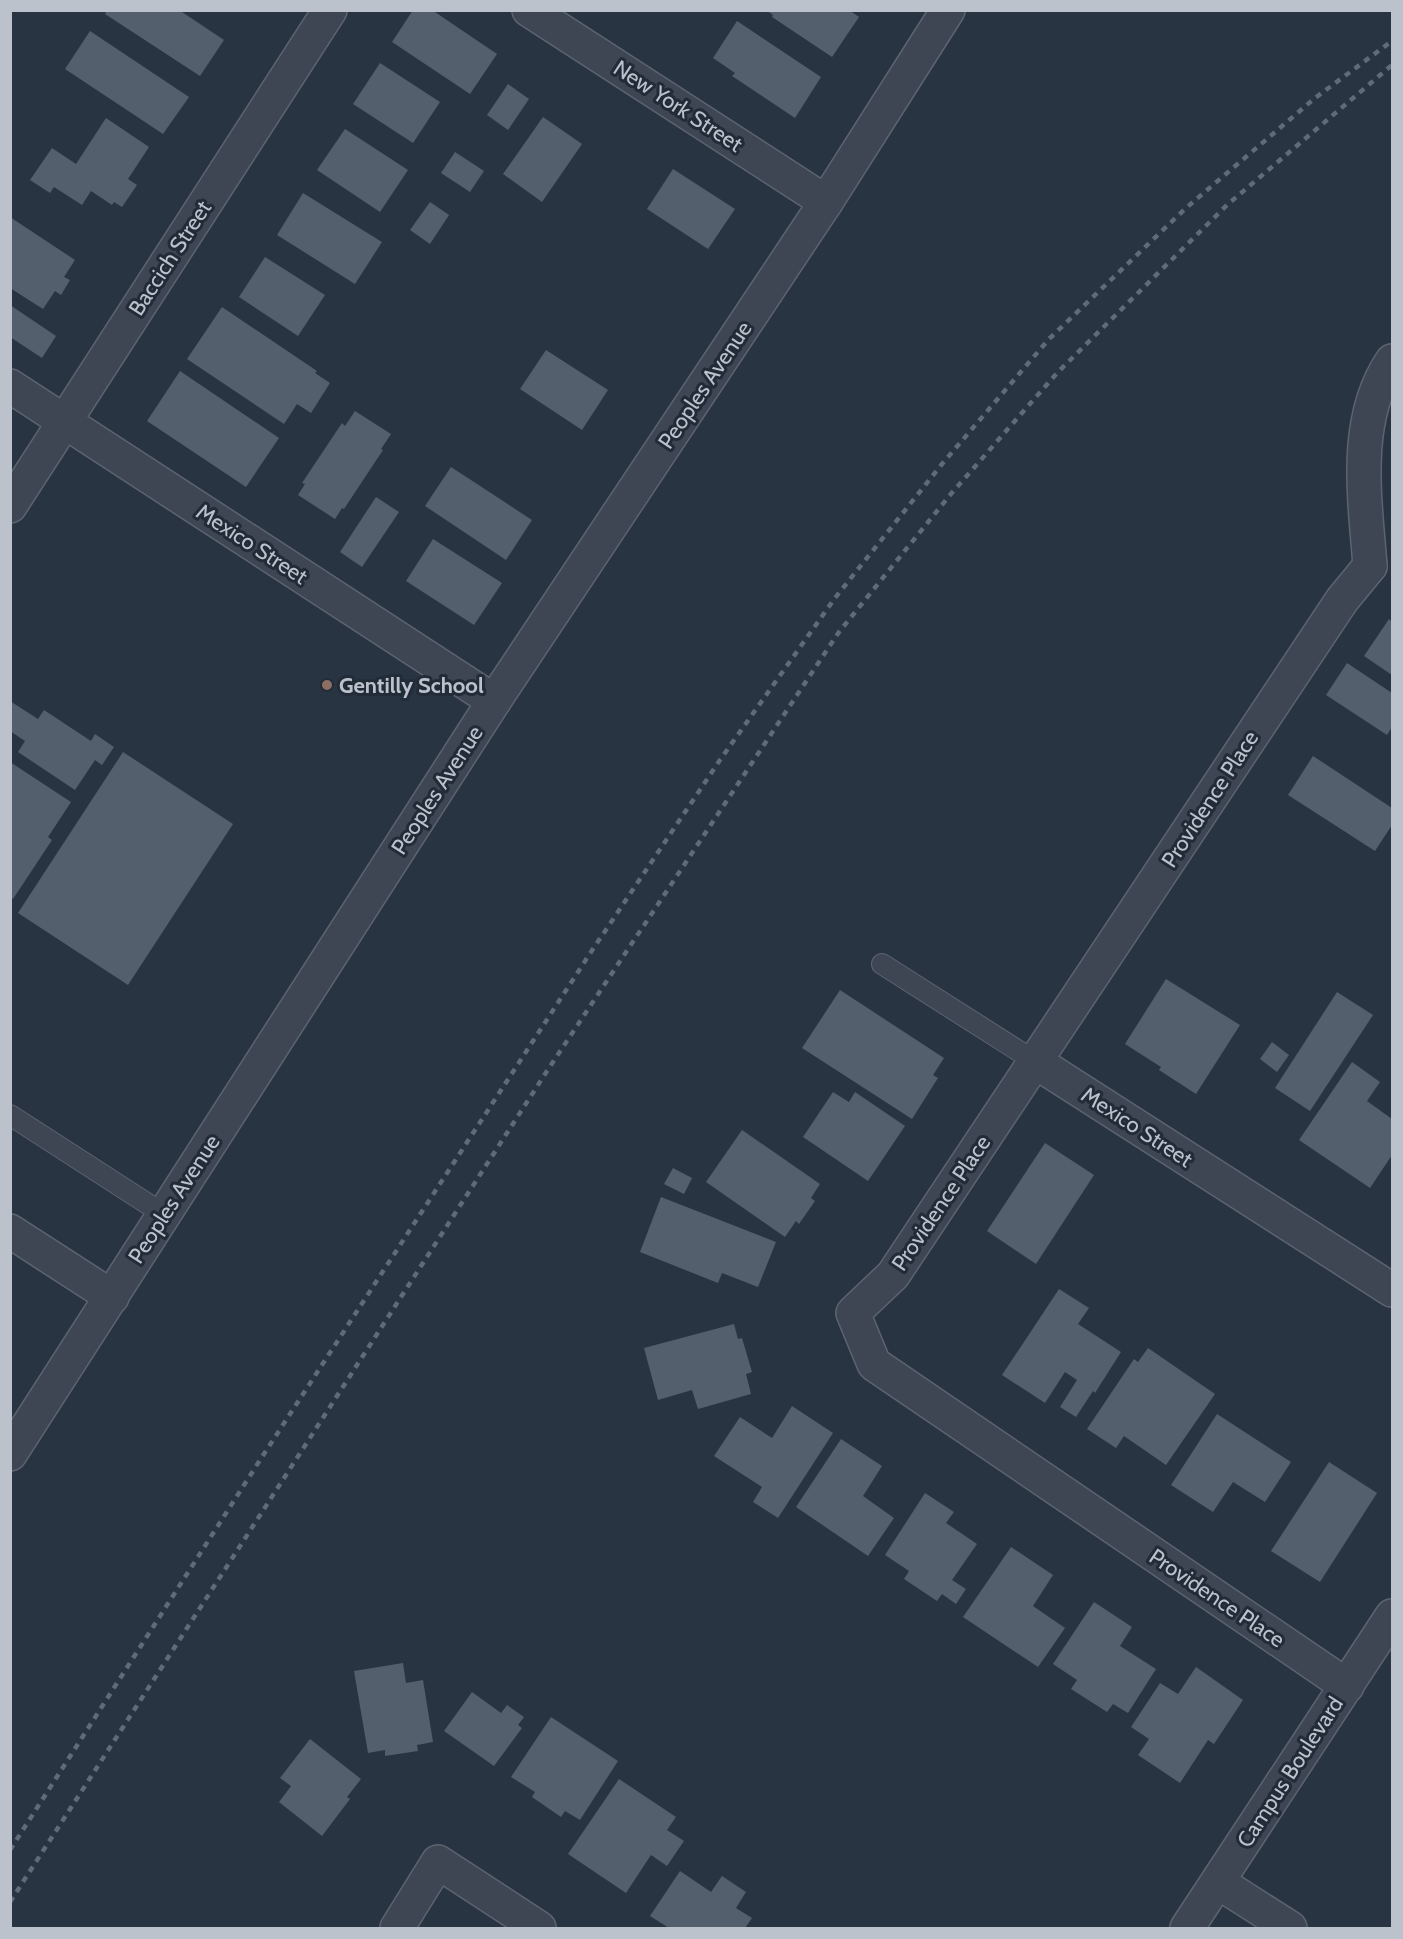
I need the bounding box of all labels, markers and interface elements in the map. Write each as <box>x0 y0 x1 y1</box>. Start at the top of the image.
street label: New York Street <box>608 54 748 158</box>
street label: Baccich Street <box>123 195 217 321</box>
street label: Peoples Avenue <box>652 316 758 454</box>
street label: Mexico Street <box>191 498 313 590</box>
place label: Gentilly School <box>339 672 484 699</box>
marker: Gentilly School <box>320 678 334 692</box>
street label: Peoples Avenue <box>385 721 489 859</box>
street label: Providence Place <box>1156 726 1264 872</box>
street label: Mexico Street <box>1076 1081 1198 1173</box>
street label: Peoples Avenue <box>122 1130 226 1268</box>
street label: Providence Place <box>886 1130 996 1276</box>
street label: Providence Place <box>1144 1543 1290 1653</box>
street label: Campus Boulevard <box>1231 1692 1349 1852</box>

